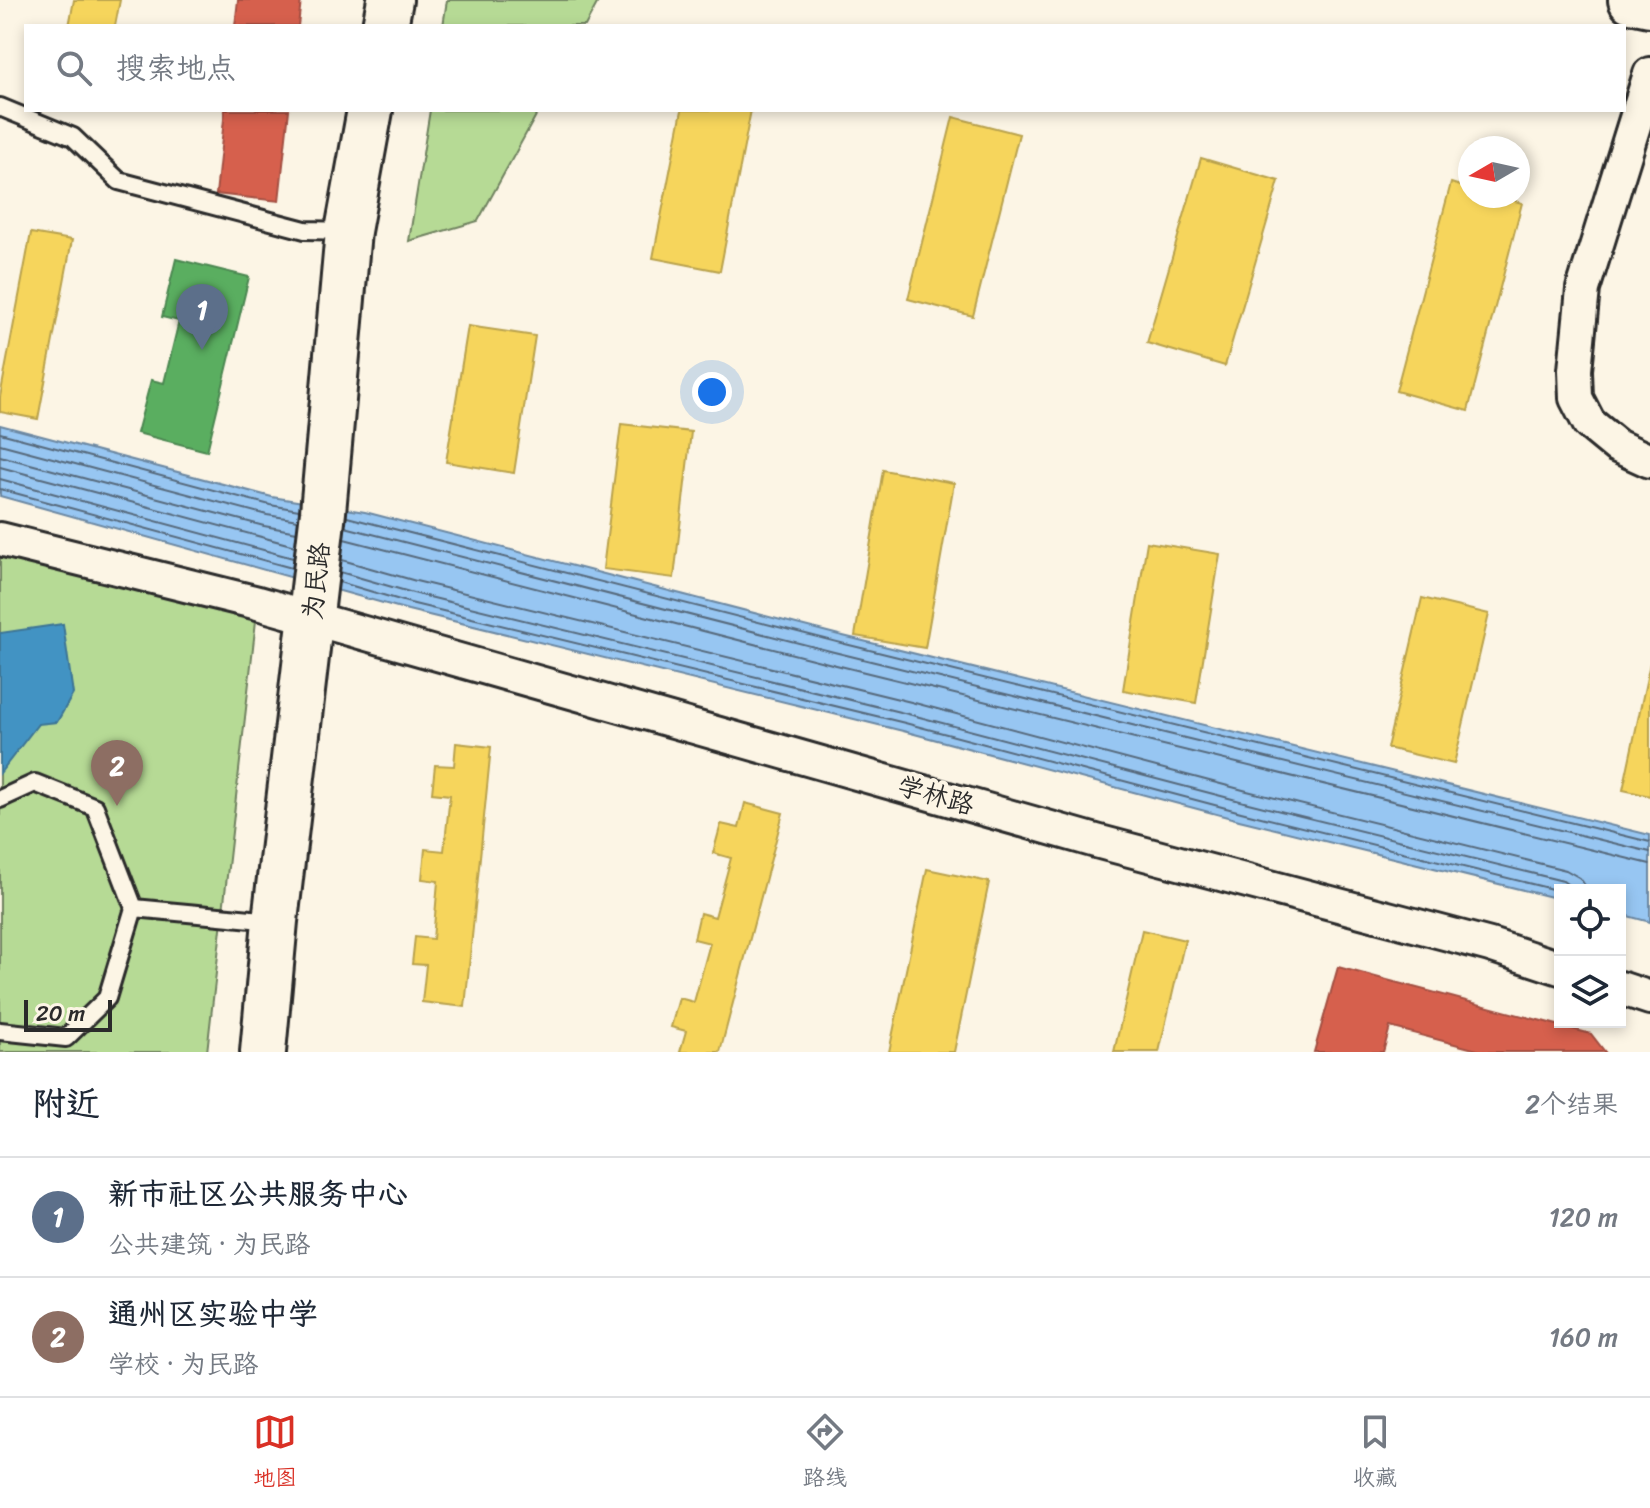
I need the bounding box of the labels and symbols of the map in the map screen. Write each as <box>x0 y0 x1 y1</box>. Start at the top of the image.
north arrow <box>1458 136 1530 208</box>
pin: 1 <box>176 284 228 350</box>
your location <box>692 372 732 412</box>
street label: 为民路 <box>289 540 343 622</box>
pin: 2 <box>91 740 143 806</box>
street label: 学林路 <box>892 762 980 828</box>
scale bar <box>24 996 112 1032</box>

